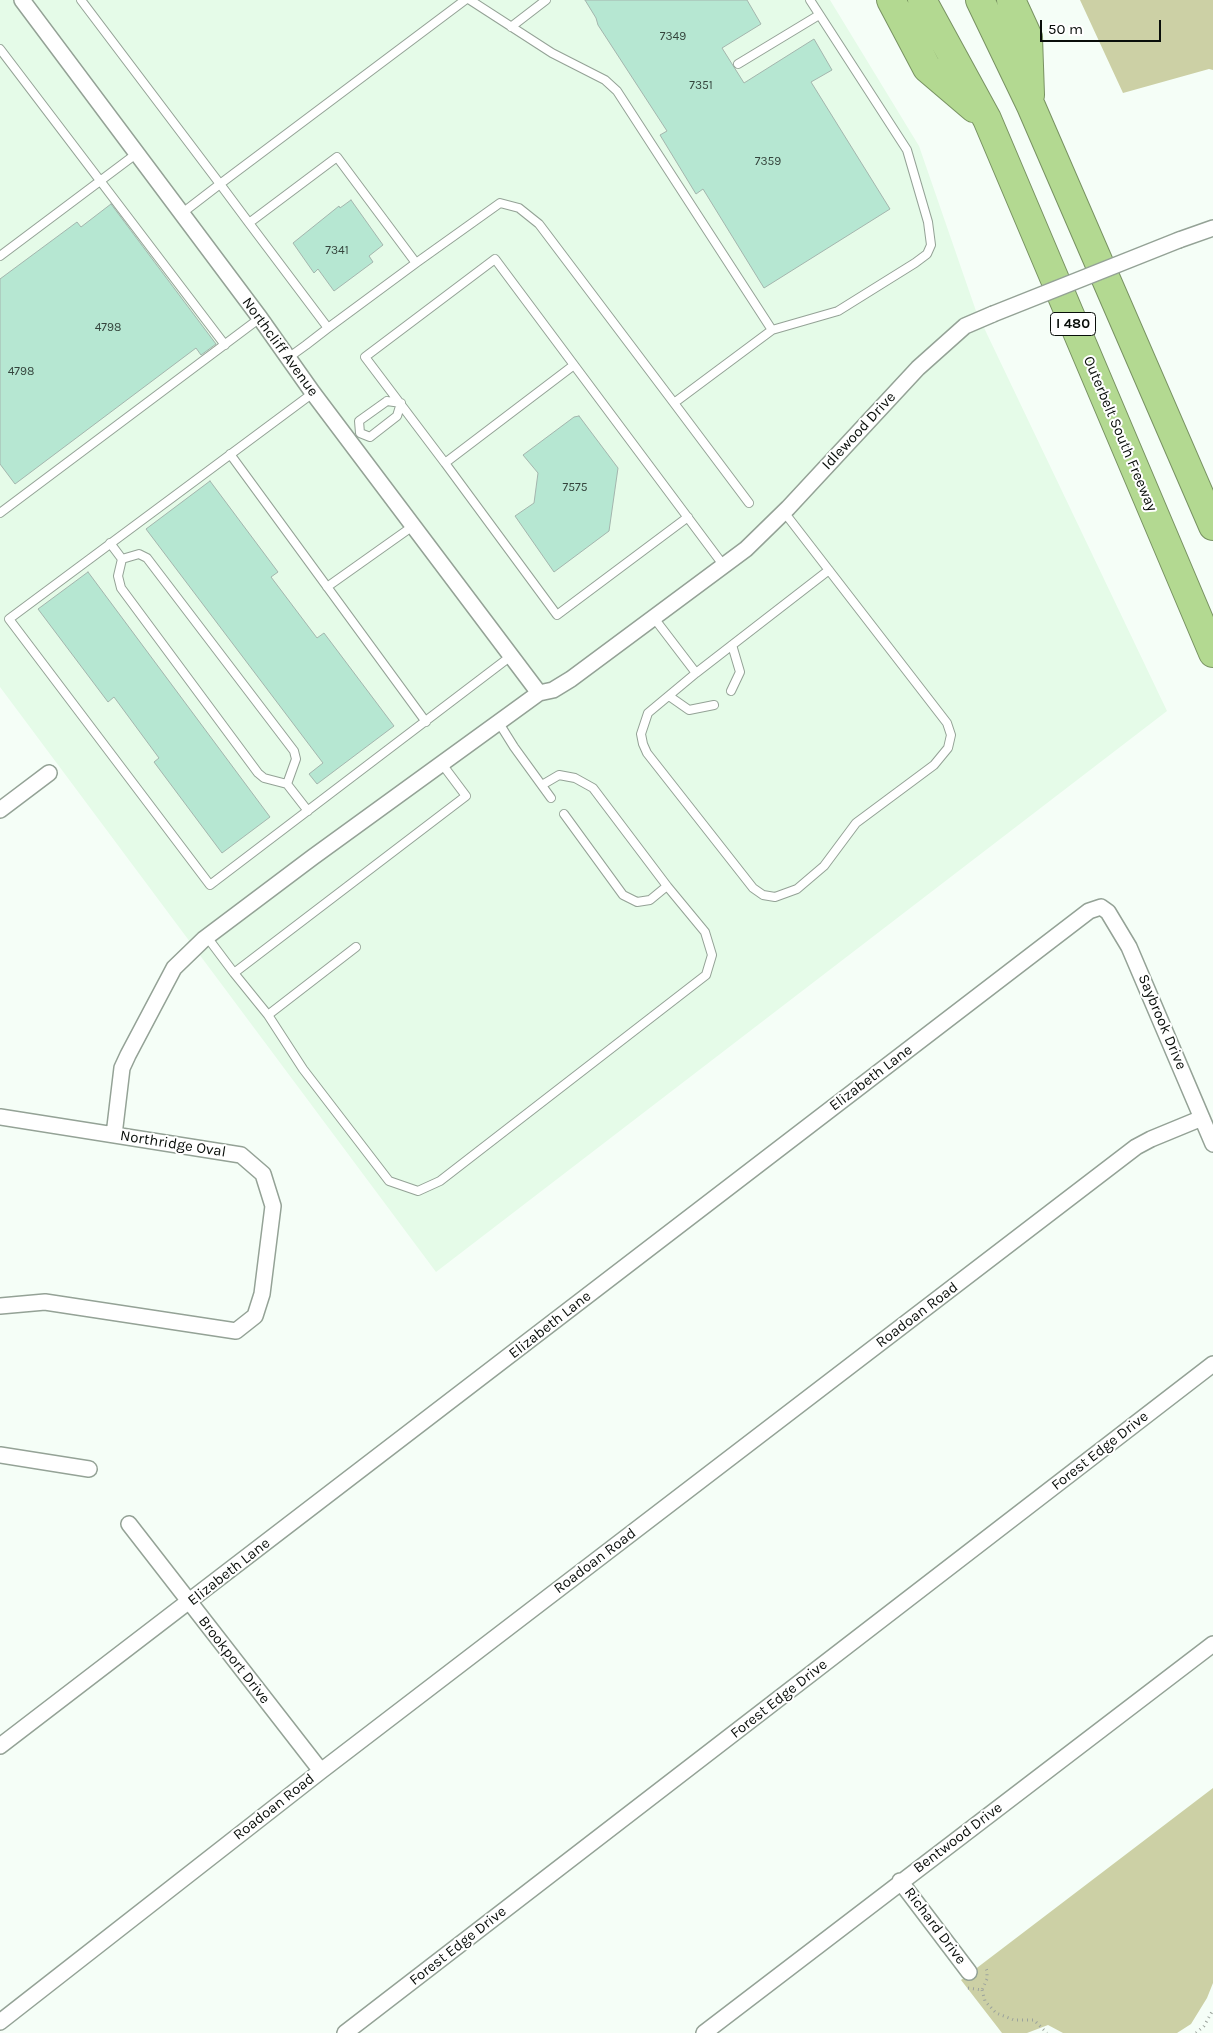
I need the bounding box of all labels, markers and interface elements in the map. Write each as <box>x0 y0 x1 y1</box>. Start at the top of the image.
scale bar <box>1043 10 1164 42</box>
text: 50 m <box>1048 20 1083 38</box>
house number: 7349 <box>660 30 686 44</box>
house number: 7351 <box>689 79 713 93</box>
house number: 7359 <box>755 155 781 169</box>
house number: 7341 <box>325 244 349 258</box>
street label: Northcliff Avenue <box>238 294 322 400</box>
road number: I 480 <box>1050 312 1096 336</box>
house number: 4798 <box>95 321 121 335</box>
street label: Outerbelt South Freeway <box>1079 354 1161 514</box>
house number: 4798 <box>8 365 34 379</box>
street label: Idlewood Drive <box>818 388 900 474</box>
house number: 7575 <box>563 481 587 495</box>
street label: Saybrook Drive <box>1134 972 1190 1072</box>
street label: Elizabeth Lane <box>826 1041 916 1115</box>
street label: Northridge Oval <box>119 1127 227 1161</box>
street label: Roadoan Road <box>872 1278 962 1352</box>
street label: Elizabeth Lane <box>505 1287 595 1363</box>
street label: Forest Edge Drive <box>1048 1408 1152 1494</box>
street label: Roadoan Road <box>550 1524 640 1598</box>
street label: Elizabeth Lane <box>184 1534 274 1610</box>
street label: Brookport Drive <box>194 1613 274 1707</box>
street label: Forest Edge Drive <box>727 1656 831 1742</box>
street label: Roadoan Road <box>230 1770 318 1844</box>
street label: Bentwood Drive <box>910 1799 1006 1877</box>
street label: Richard Drive <box>900 1884 970 1968</box>
street label: Forest Edge Drive <box>406 1903 510 1989</box>

